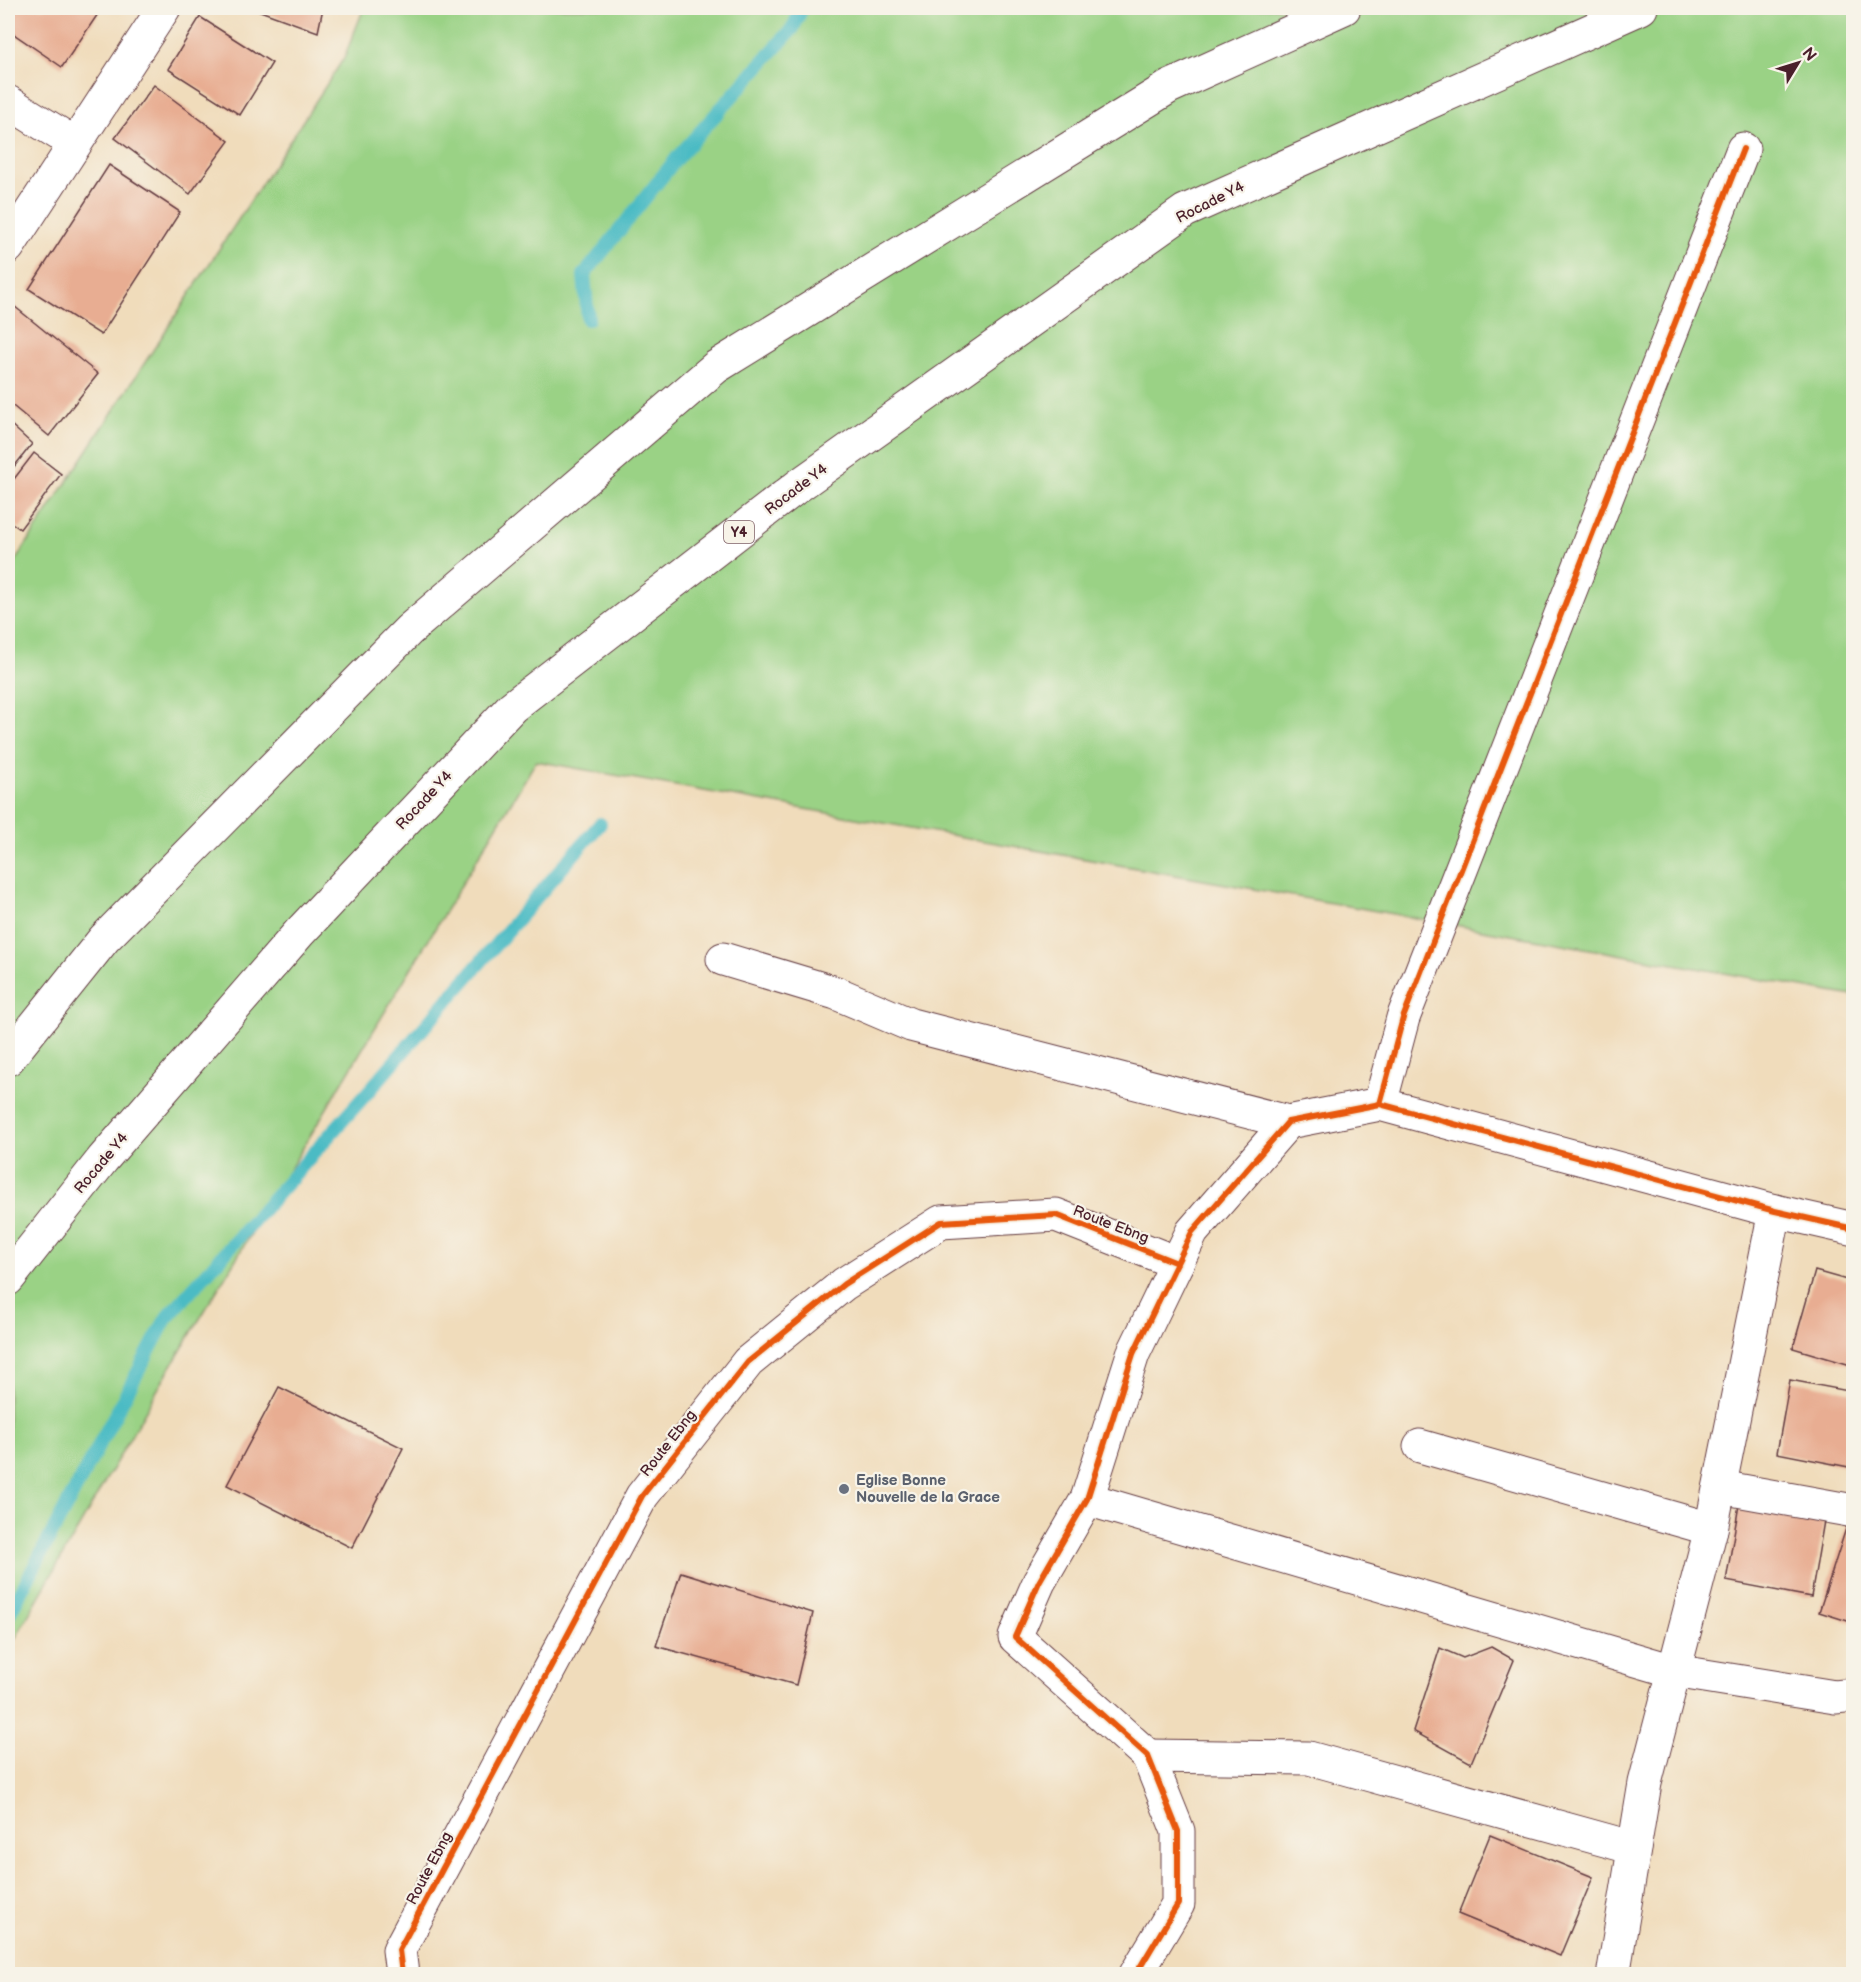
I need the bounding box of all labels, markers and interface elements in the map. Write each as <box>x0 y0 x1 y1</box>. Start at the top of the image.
north arrow <box>1768 33 1828 93</box>
text: N <box>1797 44 1820 65</box>
street label: Rocade Y4 <box>1173 177 1248 228</box>
street label: Rocade Y4 <box>761 459 832 519</box>
road number: Y4 <box>724 521 754 543</box>
street label: Rocade Y4 <box>392 767 457 834</box>
street label: Rocade Y4 <box>70 1129 132 1198</box>
street label: Route Ebng <box>1070 1201 1152 1248</box>
street label: Route Ebng <box>636 1406 700 1481</box>
place label: Eglise Bonne Nouvelle de la Grace <box>856 1471 1000 1507</box>
marker: Eglise Bonne Nouvelle de la Grace <box>837 1482 851 1496</box>
street label: Route Ebng <box>402 1828 457 1908</box>

